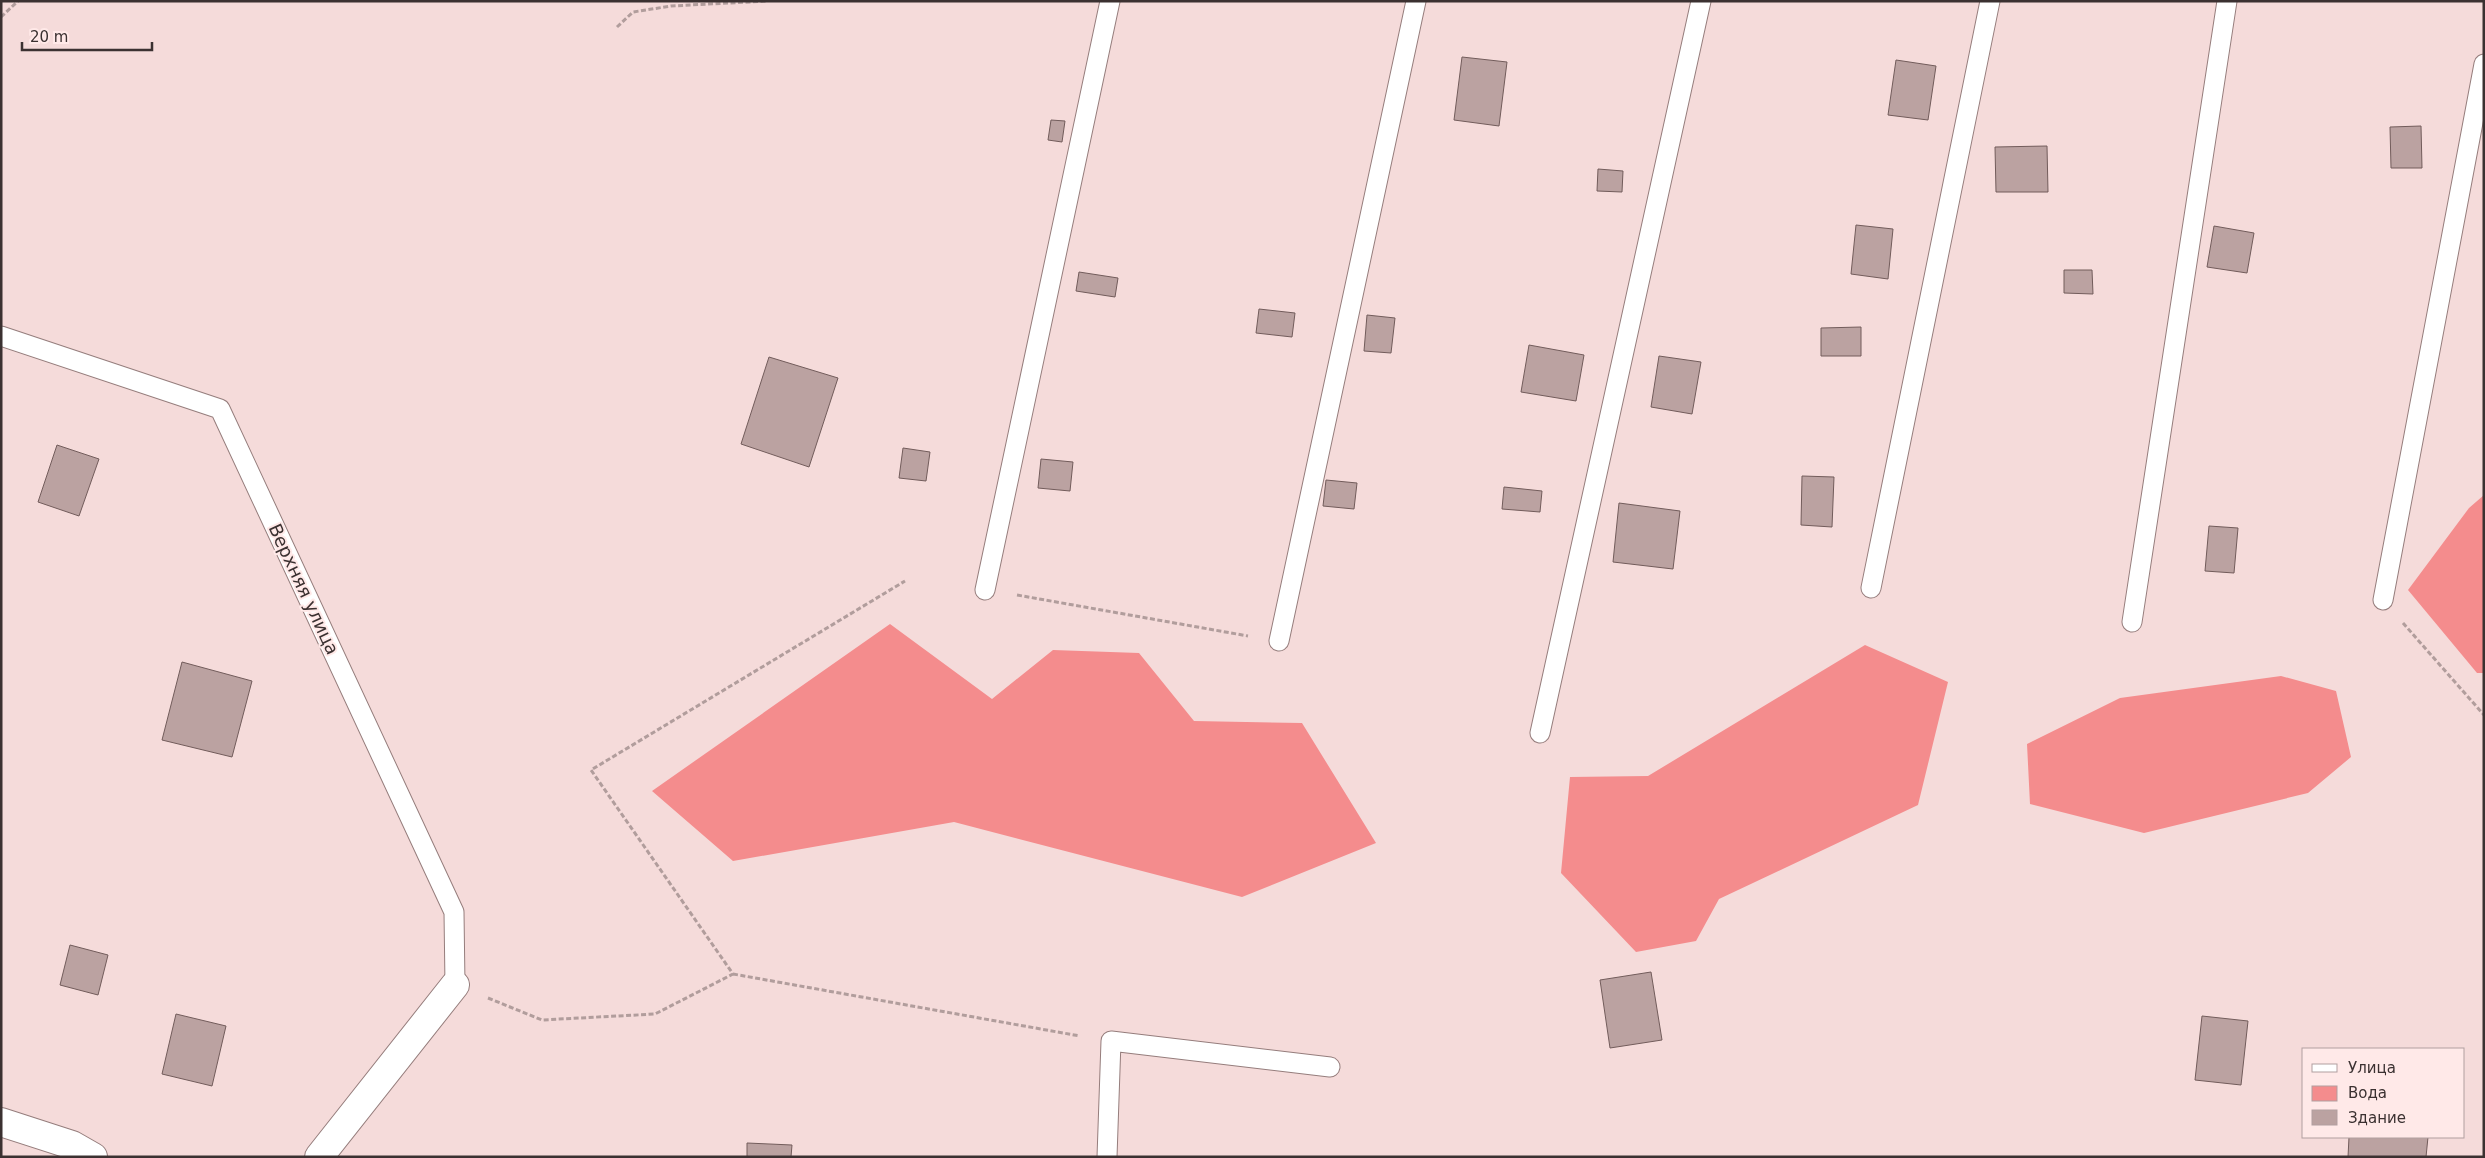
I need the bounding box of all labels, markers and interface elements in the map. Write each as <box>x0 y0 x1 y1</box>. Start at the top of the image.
scale bar <box>22 20 152 52</box>
text: 20 m <box>30 28 68 46</box>
street label: Верхняя улица <box>265 520 343 658</box>
legend <box>2302 1048 2465 1138</box>
text: Улица <box>2348 1059 2396 1077</box>
text: Вода <box>2348 1084 2387 1102</box>
text: Здание <box>2348 1109 2406 1127</box>

